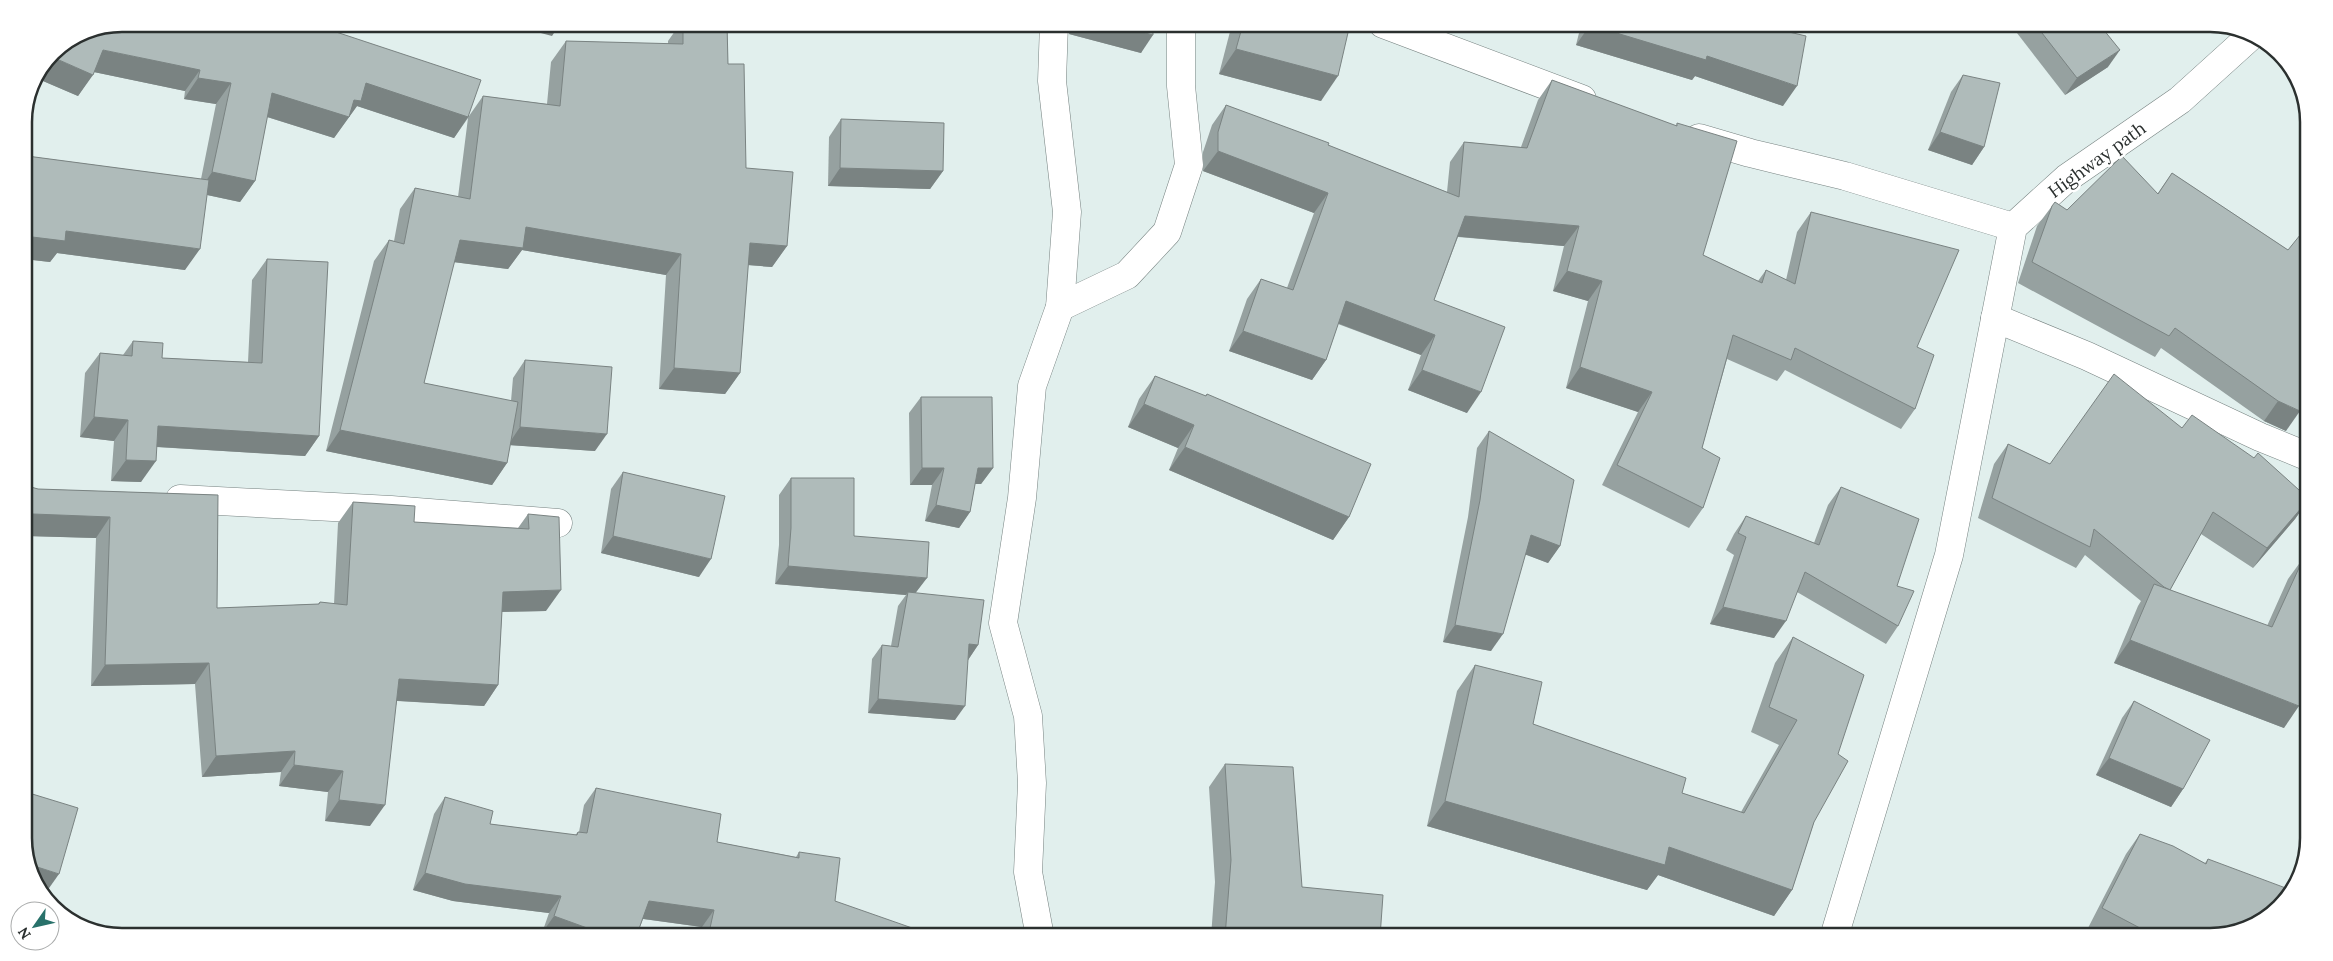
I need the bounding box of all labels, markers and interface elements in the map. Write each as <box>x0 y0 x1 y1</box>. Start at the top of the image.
street label: Highway path <box>2043 116 2150 203</box>
north arrow <box>10 901 60 951</box>
text: N <box>14 924 35 943</box>

